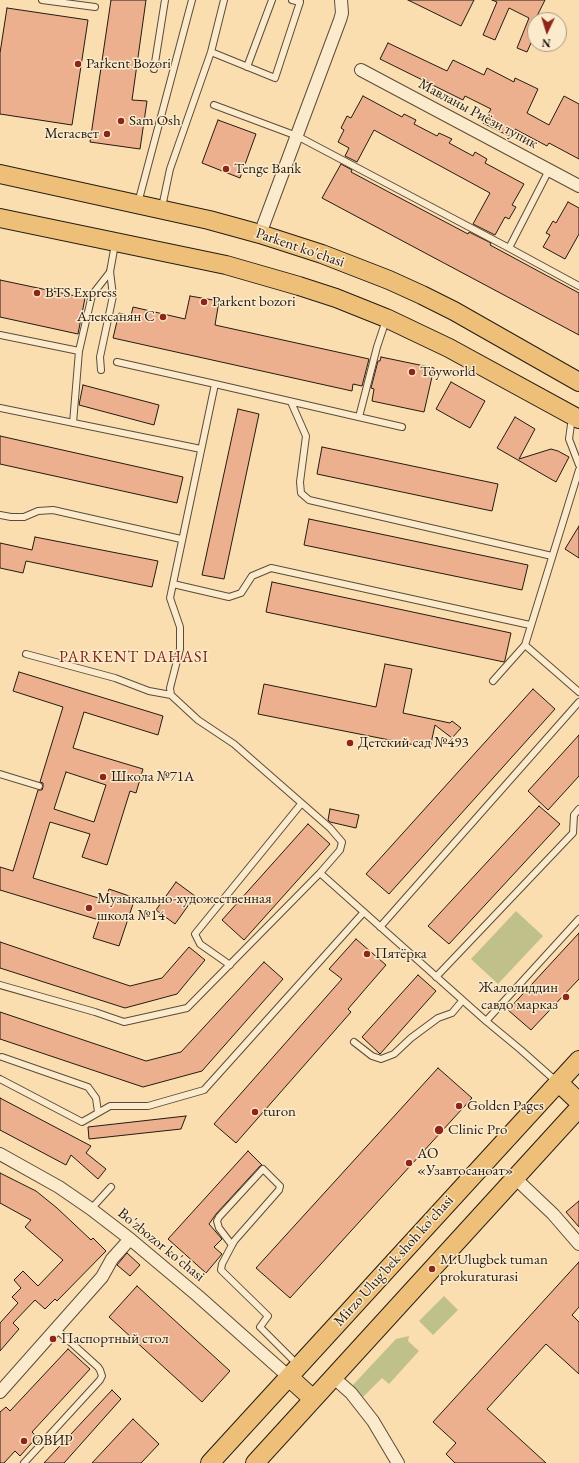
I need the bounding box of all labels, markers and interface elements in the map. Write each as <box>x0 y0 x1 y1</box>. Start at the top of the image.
north arrow <box>527 12 567 52</box>
text: N <box>541 36 551 50</box>
place label: Parkent Bozori <box>86 55 171 73</box>
marker: Parkent Bozori <box>73 59 83 69</box>
street label: Мавланы Риёзи тупик <box>415 75 541 153</box>
place label: Sam Osh <box>129 112 181 130</box>
marker: Sam Osh <box>116 116 126 126</box>
place label: Мегасвет <box>44 125 99 143</box>
marker: Мегасвет <box>102 129 112 139</box>
place label: Tenge Bank <box>234 160 301 178</box>
marker: Tenge Bank <box>221 164 231 174</box>
street label: Parkent ko'chasi <box>253 224 347 272</box>
place label: BTS Express <box>45 284 117 302</box>
marker: BTS Express <box>32 288 42 298</box>
place label: Parkent bozori <box>212 293 296 311</box>
marker: Parkent bozori <box>199 297 209 307</box>
place label: Алексанян С <box>77 308 155 326</box>
marker: Алексанян С <box>158 312 168 322</box>
place label: Toyworld <box>420 363 476 381</box>
marker: Toyworld <box>407 367 417 377</box>
district label: PARKENT DAHASI <box>59 648 209 668</box>
place label: Детский сад №493 <box>358 734 469 752</box>
marker: Детский сад №493 <box>345 738 355 748</box>
place label: Школа №71А <box>111 768 194 786</box>
marker: Школа №71А <box>98 772 108 782</box>
place label: Музыкально-художественная школа №14 <box>97 890 272 925</box>
marker: Музыкально-художественная школа №14 <box>84 903 94 913</box>
place label: Пятёрка <box>375 945 427 963</box>
marker: Пятёрка <box>362 949 372 959</box>
place label: Жалолиддин савдо марказ <box>479 979 558 1014</box>
marker: Жалолиддин савдо марказ <box>561 992 571 1002</box>
place label: Golden Pages <box>467 1097 544 1115</box>
marker: Golden Pages <box>454 1101 464 1111</box>
place label: turon <box>263 1103 296 1121</box>
marker: turon <box>250 1107 260 1117</box>
place label: Clinic Pro <box>448 1121 507 1139</box>
marker: Clinic Pro <box>433 1124 445 1136</box>
place label: АО «Узавтосаноат» <box>417 1145 513 1180</box>
marker: АО «Узавтосаноат» <box>404 1158 414 1168</box>
street label: Mirzo Ulug'bek shoh ko'chasi <box>330 1192 458 1330</box>
street label: Bo'zbozor ko'chasi <box>114 1204 208 1286</box>
place label: M.Ulugbek tuman prokuraturasi <box>440 1251 548 1286</box>
marker: M.Ulugbek tuman prokuraturasi <box>427 1264 437 1274</box>
place label: Паспортный стол <box>61 1330 169 1348</box>
marker: Паспортный стол <box>48 1334 58 1344</box>
place label: ОВИР <box>32 1432 73 1450</box>
marker: ОВИР <box>19 1436 29 1446</box>

